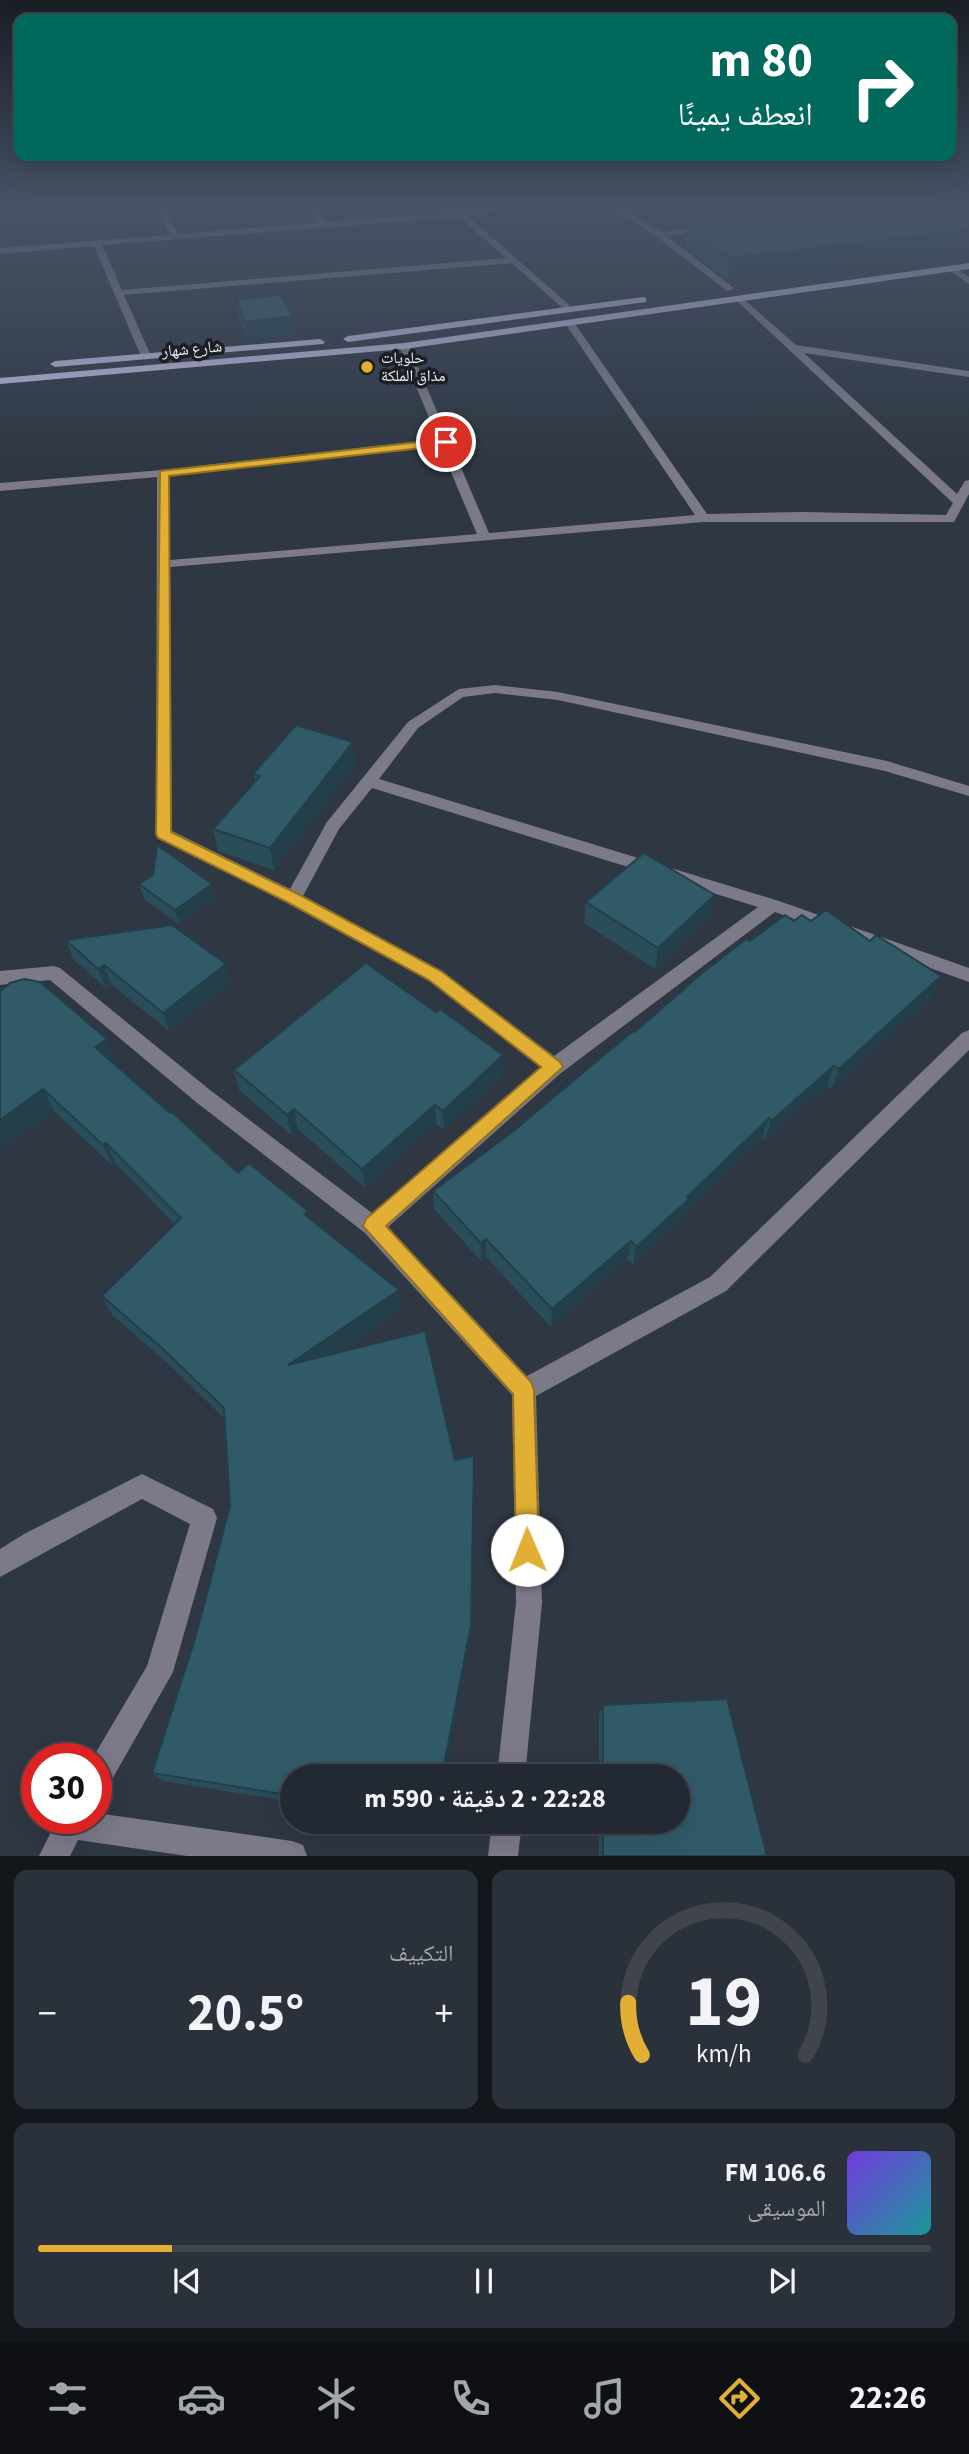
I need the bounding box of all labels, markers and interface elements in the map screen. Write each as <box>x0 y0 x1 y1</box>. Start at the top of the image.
text: 80 m <box>709 26 813 96</box>
icon: right <box>837 42 928 133</box>
text: انعطف يمينًا <box>678 92 813 138</box>
street label: شارع شهار <box>160 335 223 363</box>
place label: حلويات مذاق الملكة <box>381 347 446 387</box>
marker: حلويات مذاق الملكة <box>359 359 375 375</box>
pin <box>416 412 476 472</box>
icon: arrive <box>427 423 465 461</box>
position arrow <box>490 1513 564 1587</box>
speed limit sign: 30 <box>21 1743 112 1834</box>
text: 22:28 · 2 دقيقة · 590 m <box>364 1780 606 1817</box>
text: التكييف <box>389 1937 454 1970</box>
text: 19 <box>685 1951 762 2055</box>
text: 20.5° <box>187 1977 304 2051</box>
text: − <box>38 1987 57 2041</box>
text: + <box>435 1987 453 2041</box>
text: km/h <box>696 2036 751 2072</box>
text: 106.6 FM <box>725 2154 826 2191</box>
text: الموسيقى <box>747 2192 826 2225</box>
icon: previous <box>168 2262 206 2300</box>
icon: pause <box>465 2262 503 2300</box>
icon: next <box>763 2262 801 2300</box>
icon: filters <box>43 2374 92 2423</box>
icon: car <box>177 2374 226 2423</box>
icon: climate <box>312 2374 361 2423</box>
icon: phone <box>446 2374 495 2423</box>
icon: music <box>580 2374 629 2423</box>
icon: directions <box>715 2374 764 2423</box>
text: 22:26 <box>849 2375 926 2421</box>

